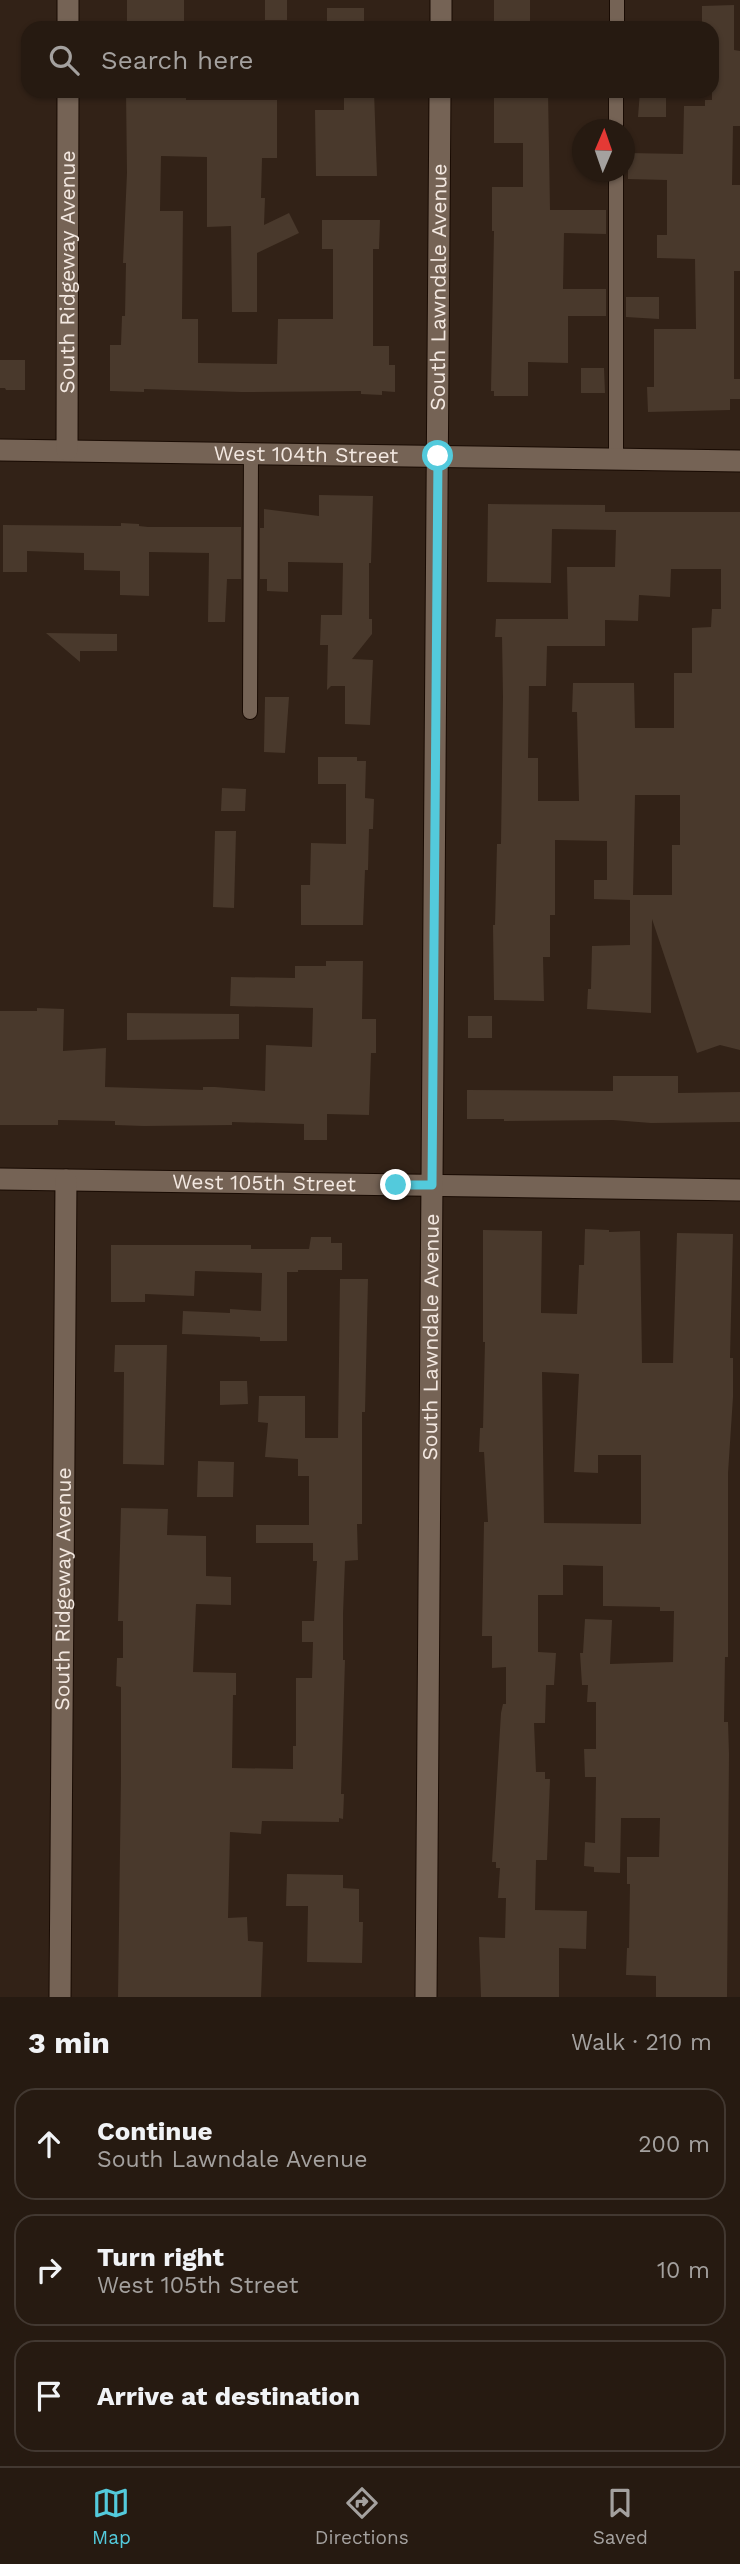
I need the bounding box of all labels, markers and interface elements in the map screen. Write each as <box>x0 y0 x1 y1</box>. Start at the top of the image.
search box <box>21 21 719 98</box>
icon: search <box>45 41 83 79</box>
text: Search here <box>101 45 253 75</box>
north arrow <box>572 119 635 182</box>
street label: South Ridgeway Avenue <box>54 150 80 394</box>
street label: South Lawndale Avenue <box>425 163 451 411</box>
street label: West 104th Street <box>214 440 399 468</box>
route start <box>422 440 453 471</box>
street label: West 105th Street <box>172 1169 356 1196</box>
route end <box>380 1169 411 1200</box>
street label: South Lawndale Avenue <box>417 1213 444 1461</box>
street label: South Ridgeway Avenue <box>49 1467 76 1711</box>
text: 3 min <box>28 2025 110 2060</box>
text: Walk · 210 m <box>571 2029 712 2056</box>
text: Continue <box>97 2116 213 2146</box>
icon: ahead <box>30 2125 68 2163</box>
text: 200 m <box>638 2131 710 2158</box>
text: South Lawndale Avenue <box>97 2146 367 2173</box>
text: Turn right <box>97 2242 224 2272</box>
icon: right <box>30 2251 68 2289</box>
text: 10 m <box>657 2257 710 2284</box>
text: West 105th Street <box>97 2272 298 2299</box>
icon: arrive <box>30 2377 68 2415</box>
text: Arrive at destination <box>97 2381 360 2411</box>
tab: Map <box>92 2484 131 2549</box>
tab: Directions <box>315 2484 409 2549</box>
tab: Saved <box>593 2484 648 2549</box>

